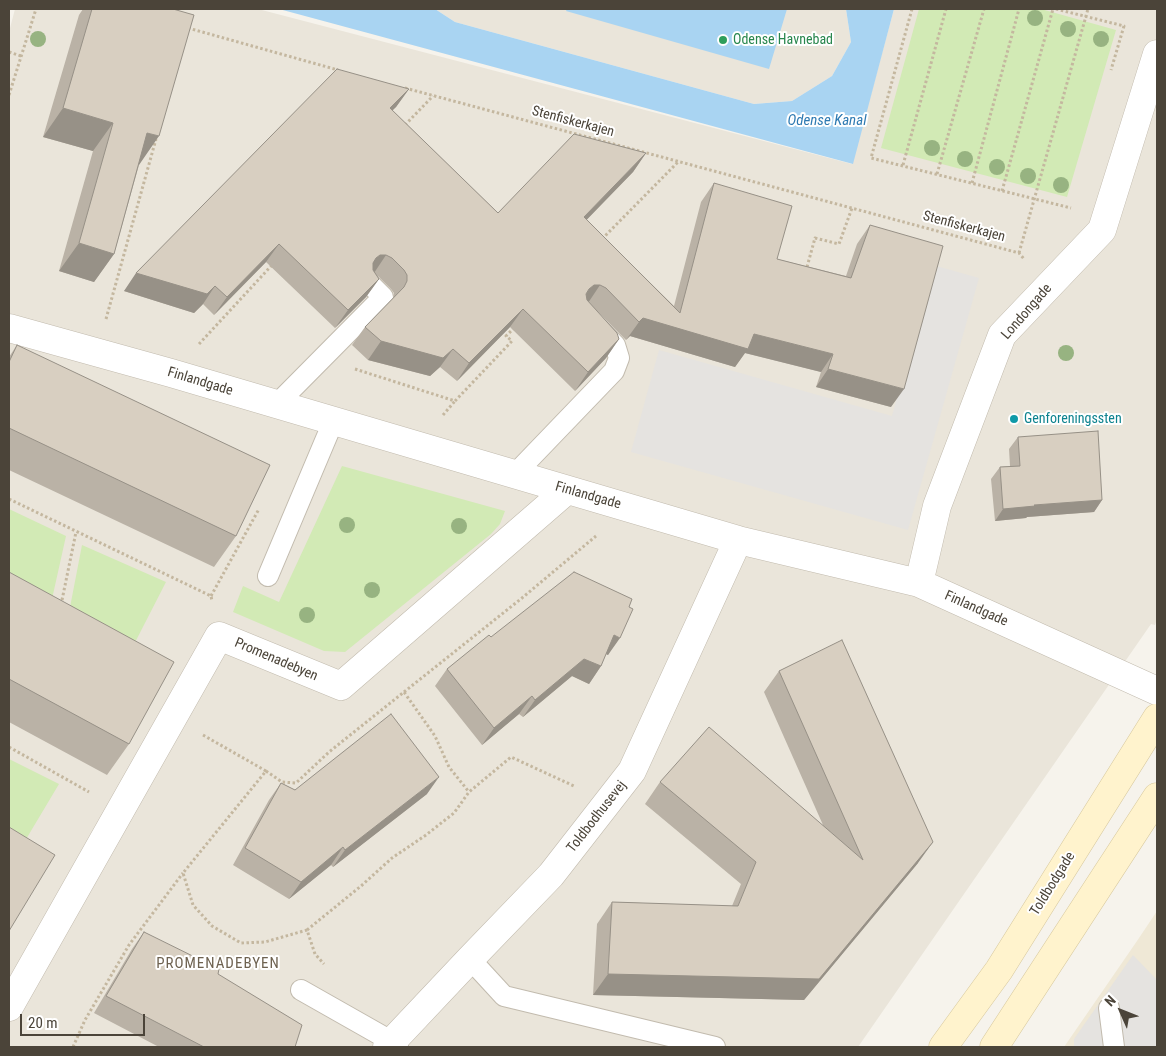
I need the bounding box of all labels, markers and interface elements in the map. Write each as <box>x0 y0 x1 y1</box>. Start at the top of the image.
place label: Odense Havnebad <box>733 32 833 48</box>
marker: Odense Havnebad <box>717 34 729 46</box>
street label: Stenfiskerkajen <box>530 103 616 141</box>
water label: Odense Kanal <box>788 112 866 130</box>
street label: Stenfiskerkajen <box>921 208 1007 246</box>
street label: Londongade <box>998 281 1056 343</box>
street label: Finlandgade <box>165 364 235 400</box>
place label: Genforeningssten <box>1024 411 1122 427</box>
marker: Genforeningssten <box>1008 413 1020 425</box>
street label: Finlandgade <box>553 479 623 513</box>
street label: Finlandgade <box>942 588 1010 630</box>
street label: Promenadebyen <box>232 635 320 685</box>
street label: Toldbodhusevej <box>564 778 630 856</box>
street label: Toldbodgade <box>1027 849 1079 919</box>
district label: PROMENADEBYEN <box>155 955 281 973</box>
north arrow <box>1096 986 1146 1036</box>
text: N <box>1101 992 1119 1009</box>
scale bar <box>22 1004 148 1036</box>
text: 20 m <box>28 1014 58 1032</box>

